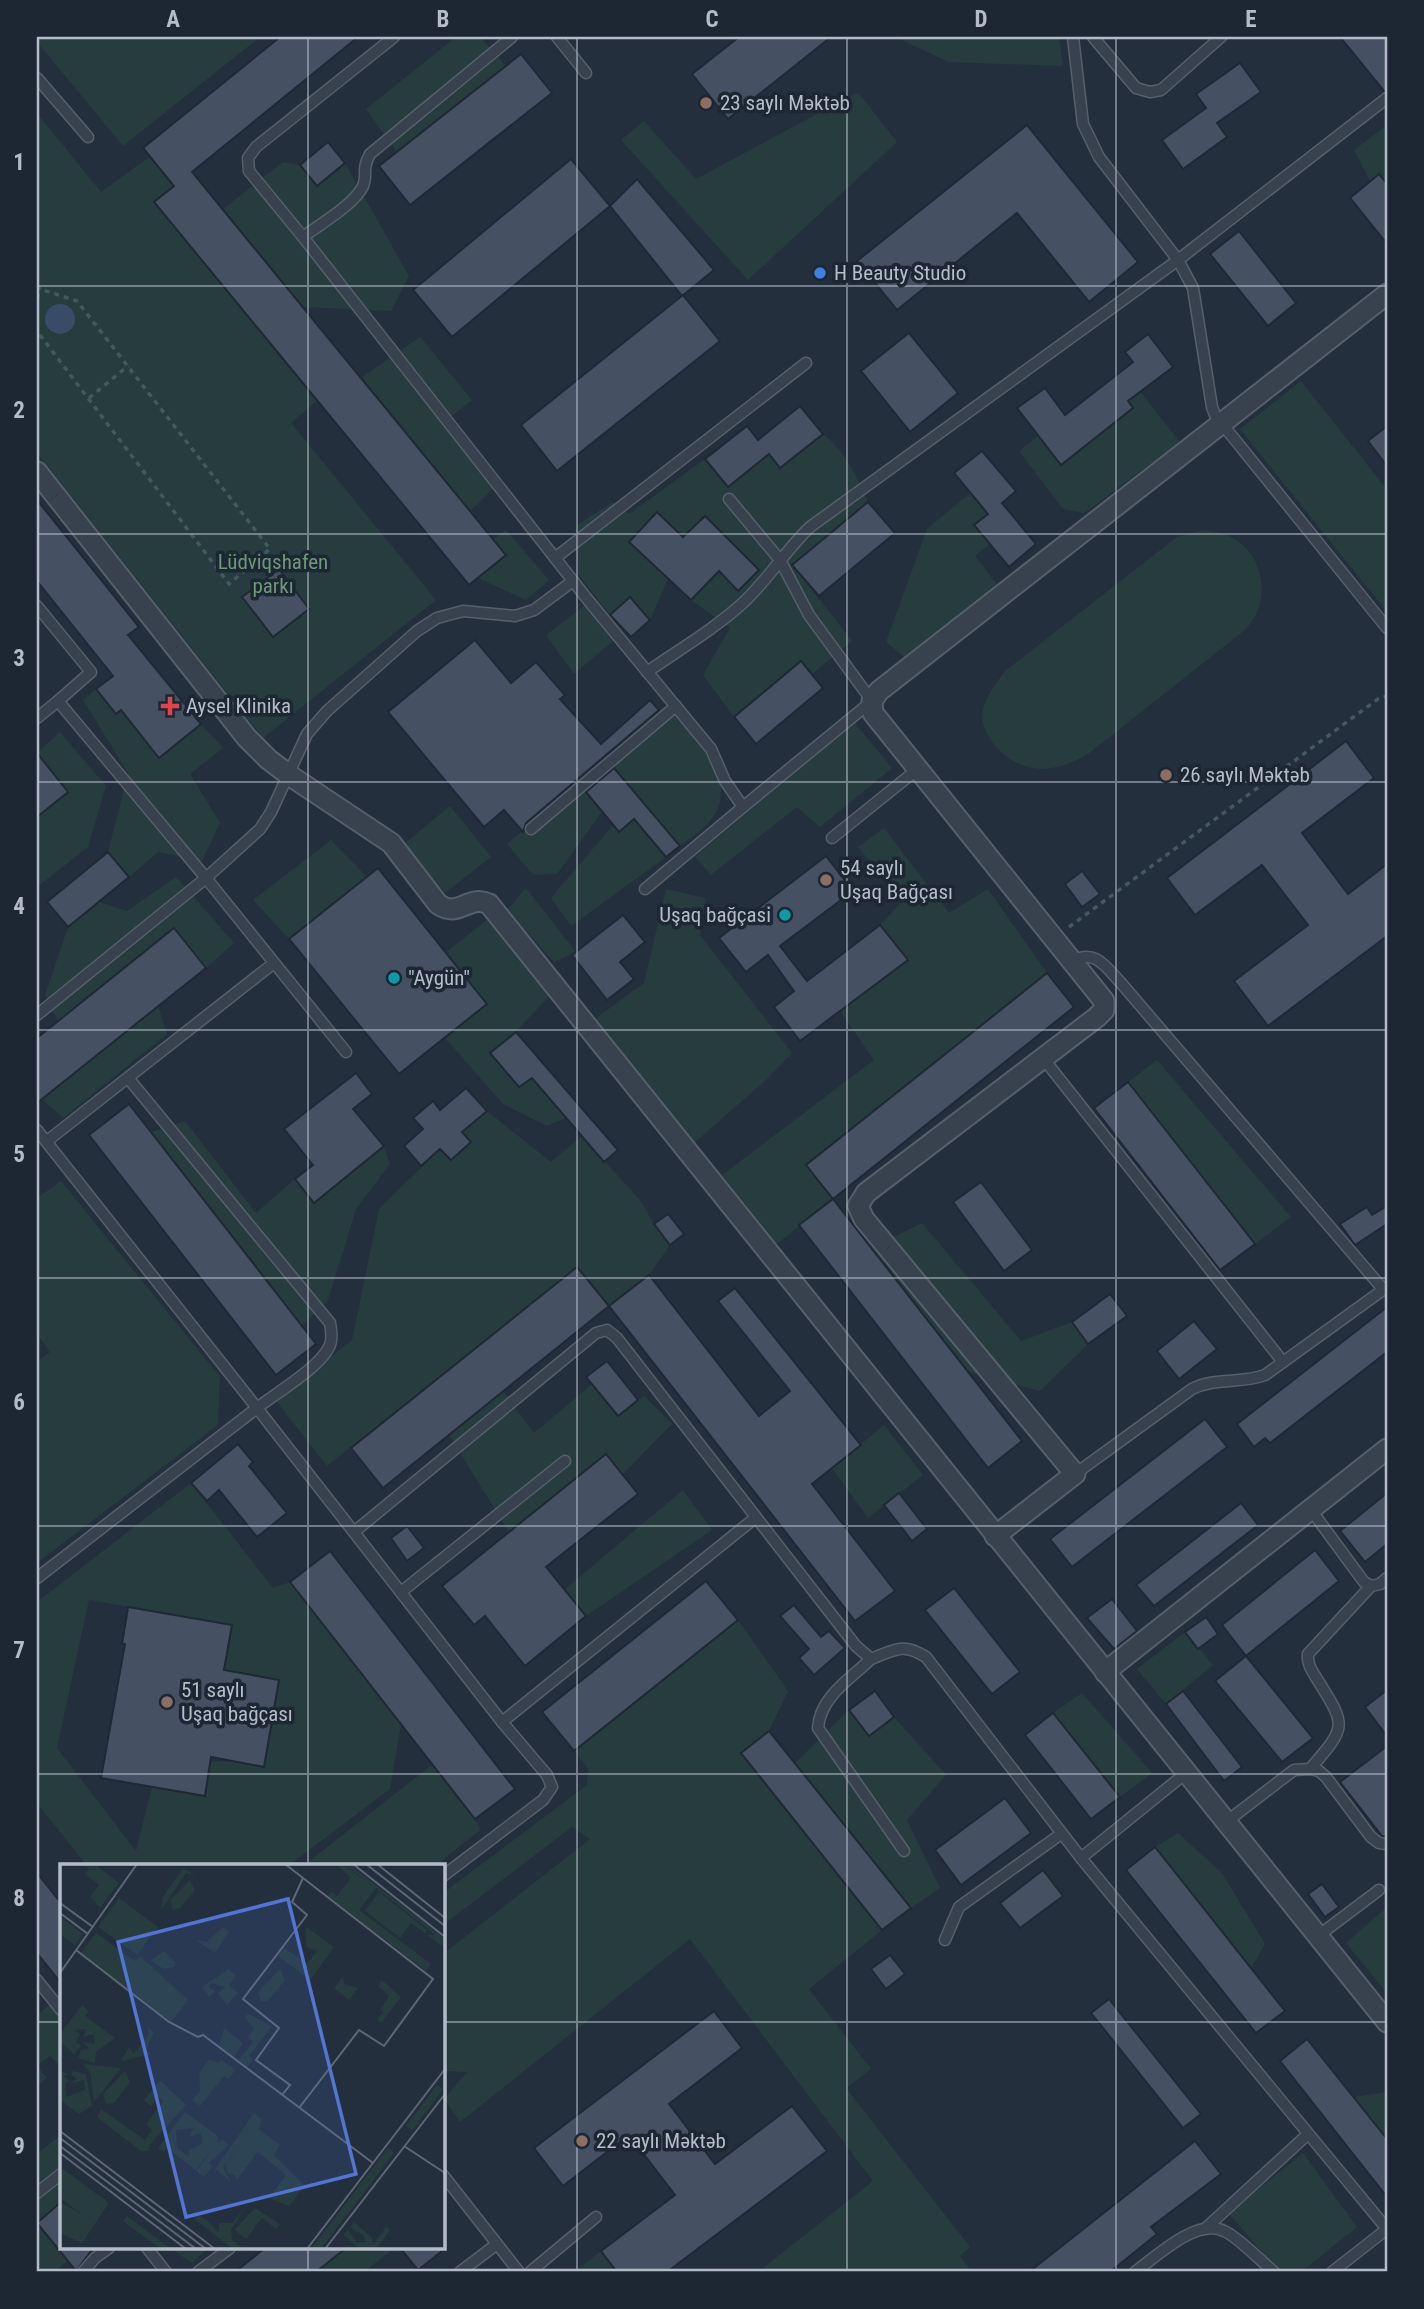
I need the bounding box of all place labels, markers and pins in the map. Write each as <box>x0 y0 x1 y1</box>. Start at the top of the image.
place label: 23 saylı Məktəb <box>720 91 850 115</box>
marker: 23 saylı Məktəb <box>698 95 714 111</box>
place label: H Beauty Studio <box>834 261 966 285</box>
marker: H Beauty Studio <box>812 265 828 281</box>
place label: Aysel Klinika <box>186 694 291 718</box>
marker: Aysel Klinika <box>160 696 180 716</box>
place label: 26 saylı Məktəb <box>1180 763 1310 787</box>
marker: 26 saylı Məktəb <box>1158 767 1174 783</box>
place label: 54 saylı Uşaq Bağçası <box>840 856 953 904</box>
marker: 54 saylı Uşaq Bağçası <box>818 872 834 888</box>
place label: Uşaq bağçasi <box>659 903 771 927</box>
marker: Uşaq bağçasi <box>777 907 793 923</box>
place label: "Aygün" <box>408 966 470 990</box>
marker: "Aygün" <box>386 970 402 986</box>
place label: 51 saylı Uşaq bağçası <box>181 1678 293 1726</box>
marker: 51 saylı Uşaq bağçası <box>159 1694 175 1710</box>
place label: 22 saylı Məktəb <box>596 2129 726 2153</box>
marker: 22 saylı Məktəb <box>574 2133 590 2149</box>

